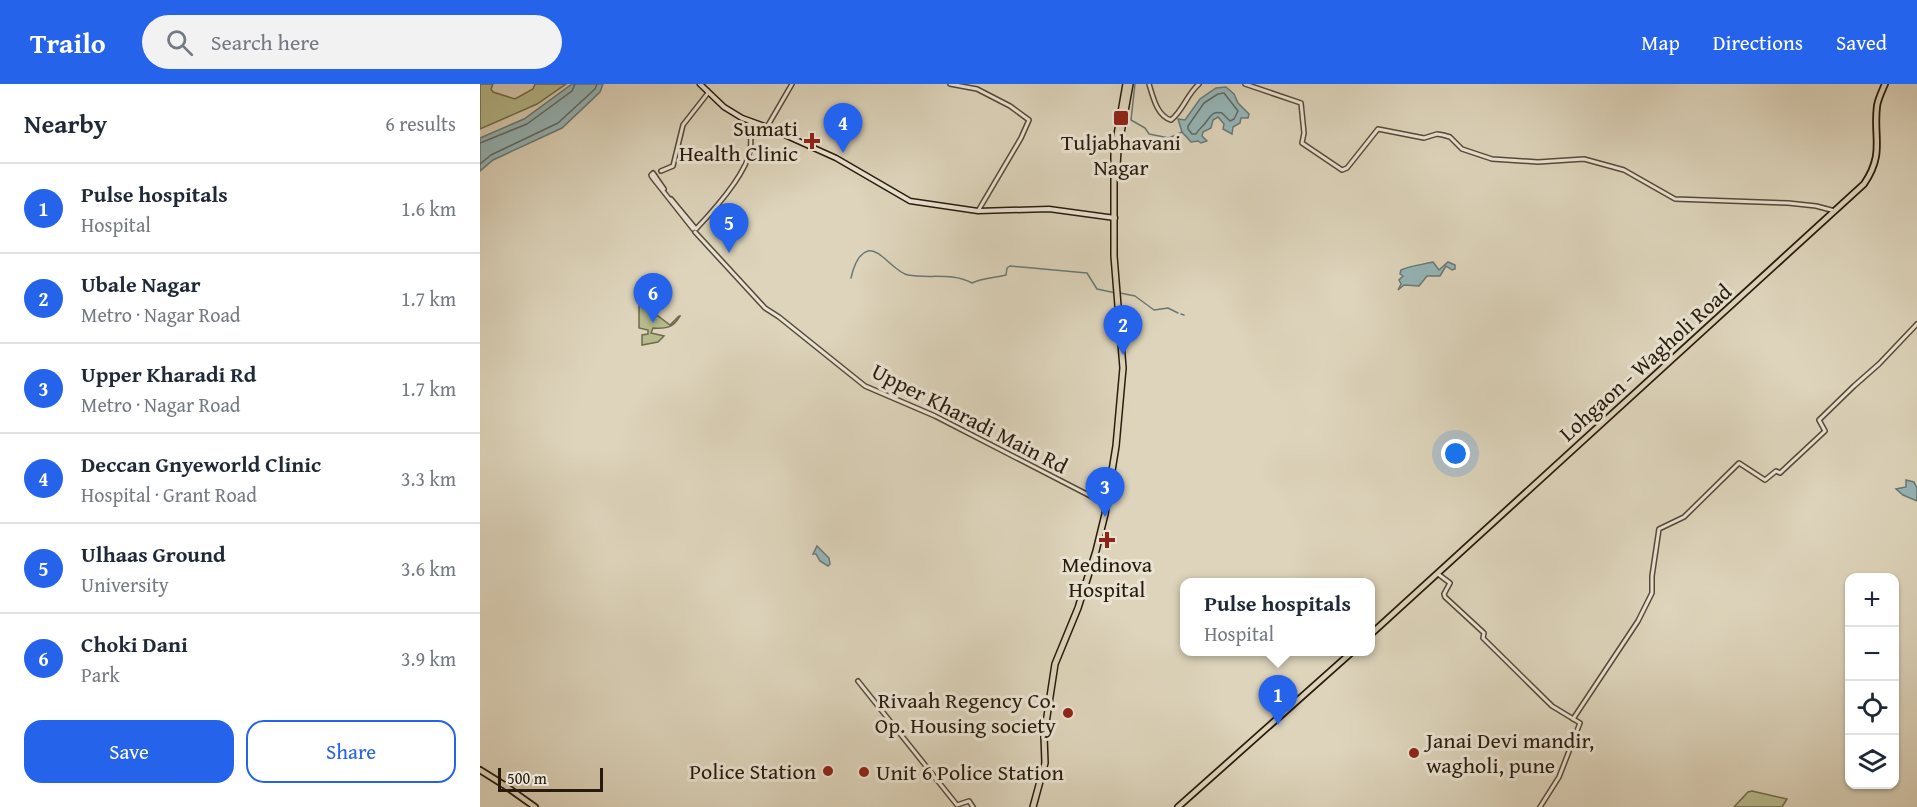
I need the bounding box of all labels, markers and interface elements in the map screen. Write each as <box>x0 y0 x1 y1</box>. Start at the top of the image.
search box <box>142 15 562 69</box>
text: Trailo <box>30 22 106 63</box>
icon: search <box>163 26 196 59</box>
text: Search here <box>211 26 319 58</box>
text: Map <box>1641 27 1680 58</box>
text: Directions <box>1713 27 1803 58</box>
text: Saved <box>1836 27 1887 58</box>
text: Nearby <box>24 104 107 143</box>
pin: 4 <box>824 104 862 153</box>
text: 6 results <box>385 109 456 138</box>
marker: Tuljabhavani Nagar <box>1112 109 1130 127</box>
place label: Sumati Health Clinic <box>679 112 798 169</box>
place label: Tuljabhavani Nagar <box>1061 126 1181 183</box>
marker: Sumati Health Clinic <box>803 132 821 150</box>
text: Pulse hospitals <box>81 178 228 210</box>
text: 1 <box>38 194 49 223</box>
text: 1.6 km <box>401 194 456 223</box>
pin: 5 <box>710 204 748 253</box>
text: Hospital <box>81 210 151 239</box>
text: Ubale Nagar <box>81 268 201 300</box>
pin: 6 <box>634 274 672 323</box>
street label: Lohgaon - Wagholi Road <box>1552 276 1739 448</box>
text: 2 <box>38 284 49 313</box>
text: 1.7 km <box>401 284 456 313</box>
text: Metro · Nagar Road <box>81 300 241 329</box>
pin: 2 <box>1104 306 1142 355</box>
street label: Upper Kharadi Main Rd <box>866 355 1074 482</box>
text: Upper Kharadi Rd <box>81 358 257 390</box>
text: 3 <box>38 374 49 403</box>
text: 1.7 km <box>401 374 456 403</box>
text: Metro · Nagar Road <box>81 390 241 419</box>
your location <box>1441 439 1470 468</box>
text: Deccan Gnyeworld Clinic <box>81 448 321 480</box>
text: 4 <box>38 464 49 493</box>
text: 3.3 km <box>401 464 456 493</box>
pin: 3 <box>1086 468 1124 517</box>
text: Hospital · Grant Road <box>81 480 257 509</box>
marker: Medinova Hospital <box>1098 531 1116 549</box>
text: Ulhaas Ground <box>81 538 226 570</box>
place label: Medinova Hospital <box>1062 548 1153 605</box>
text: 5 <box>38 554 49 583</box>
text: 3.6 km <box>401 554 456 583</box>
text: University <box>81 570 169 599</box>
map controls <box>1845 573 1899 789</box>
button: + <box>1845 573 1899 627</box>
popup <box>1180 578 1375 656</box>
text: Pulse hospitals <box>1204 587 1351 619</box>
text: Hospital <box>1204 619 1274 648</box>
button: − <box>1845 627 1899 681</box>
text: Choki Dani <box>81 628 188 660</box>
text: 6 <box>38 644 49 673</box>
text: 3.9 km <box>401 644 456 673</box>
text: Park <box>81 660 120 689</box>
pin: 1 <box>1258 676 1298 725</box>
button: locate <box>1845 681 1899 735</box>
place label: Rivaah Regency Co. Op. Housing society <box>875 684 1056 741</box>
marker: Rivaah Regency Co. Op. Housing society <box>1061 706 1075 720</box>
button: Save <box>24 720 234 783</box>
button: Share <box>246 720 456 783</box>
place label: Janai Devi mandir, wagholi, pune <box>1423 724 1594 781</box>
button: layers <box>1845 735 1899 789</box>
marker: Janai Devi mandir, wagholi, pune <box>1407 746 1421 760</box>
place label: Police Station <box>689 755 817 787</box>
place label: Unit 6 Police Station <box>876 756 1064 788</box>
marker: Police Station <box>821 764 835 778</box>
scale bar <box>498 765 603 792</box>
marker: Unit 6 Police Station <box>857 765 871 779</box>
text: 500 m <box>507 766 547 790</box>

